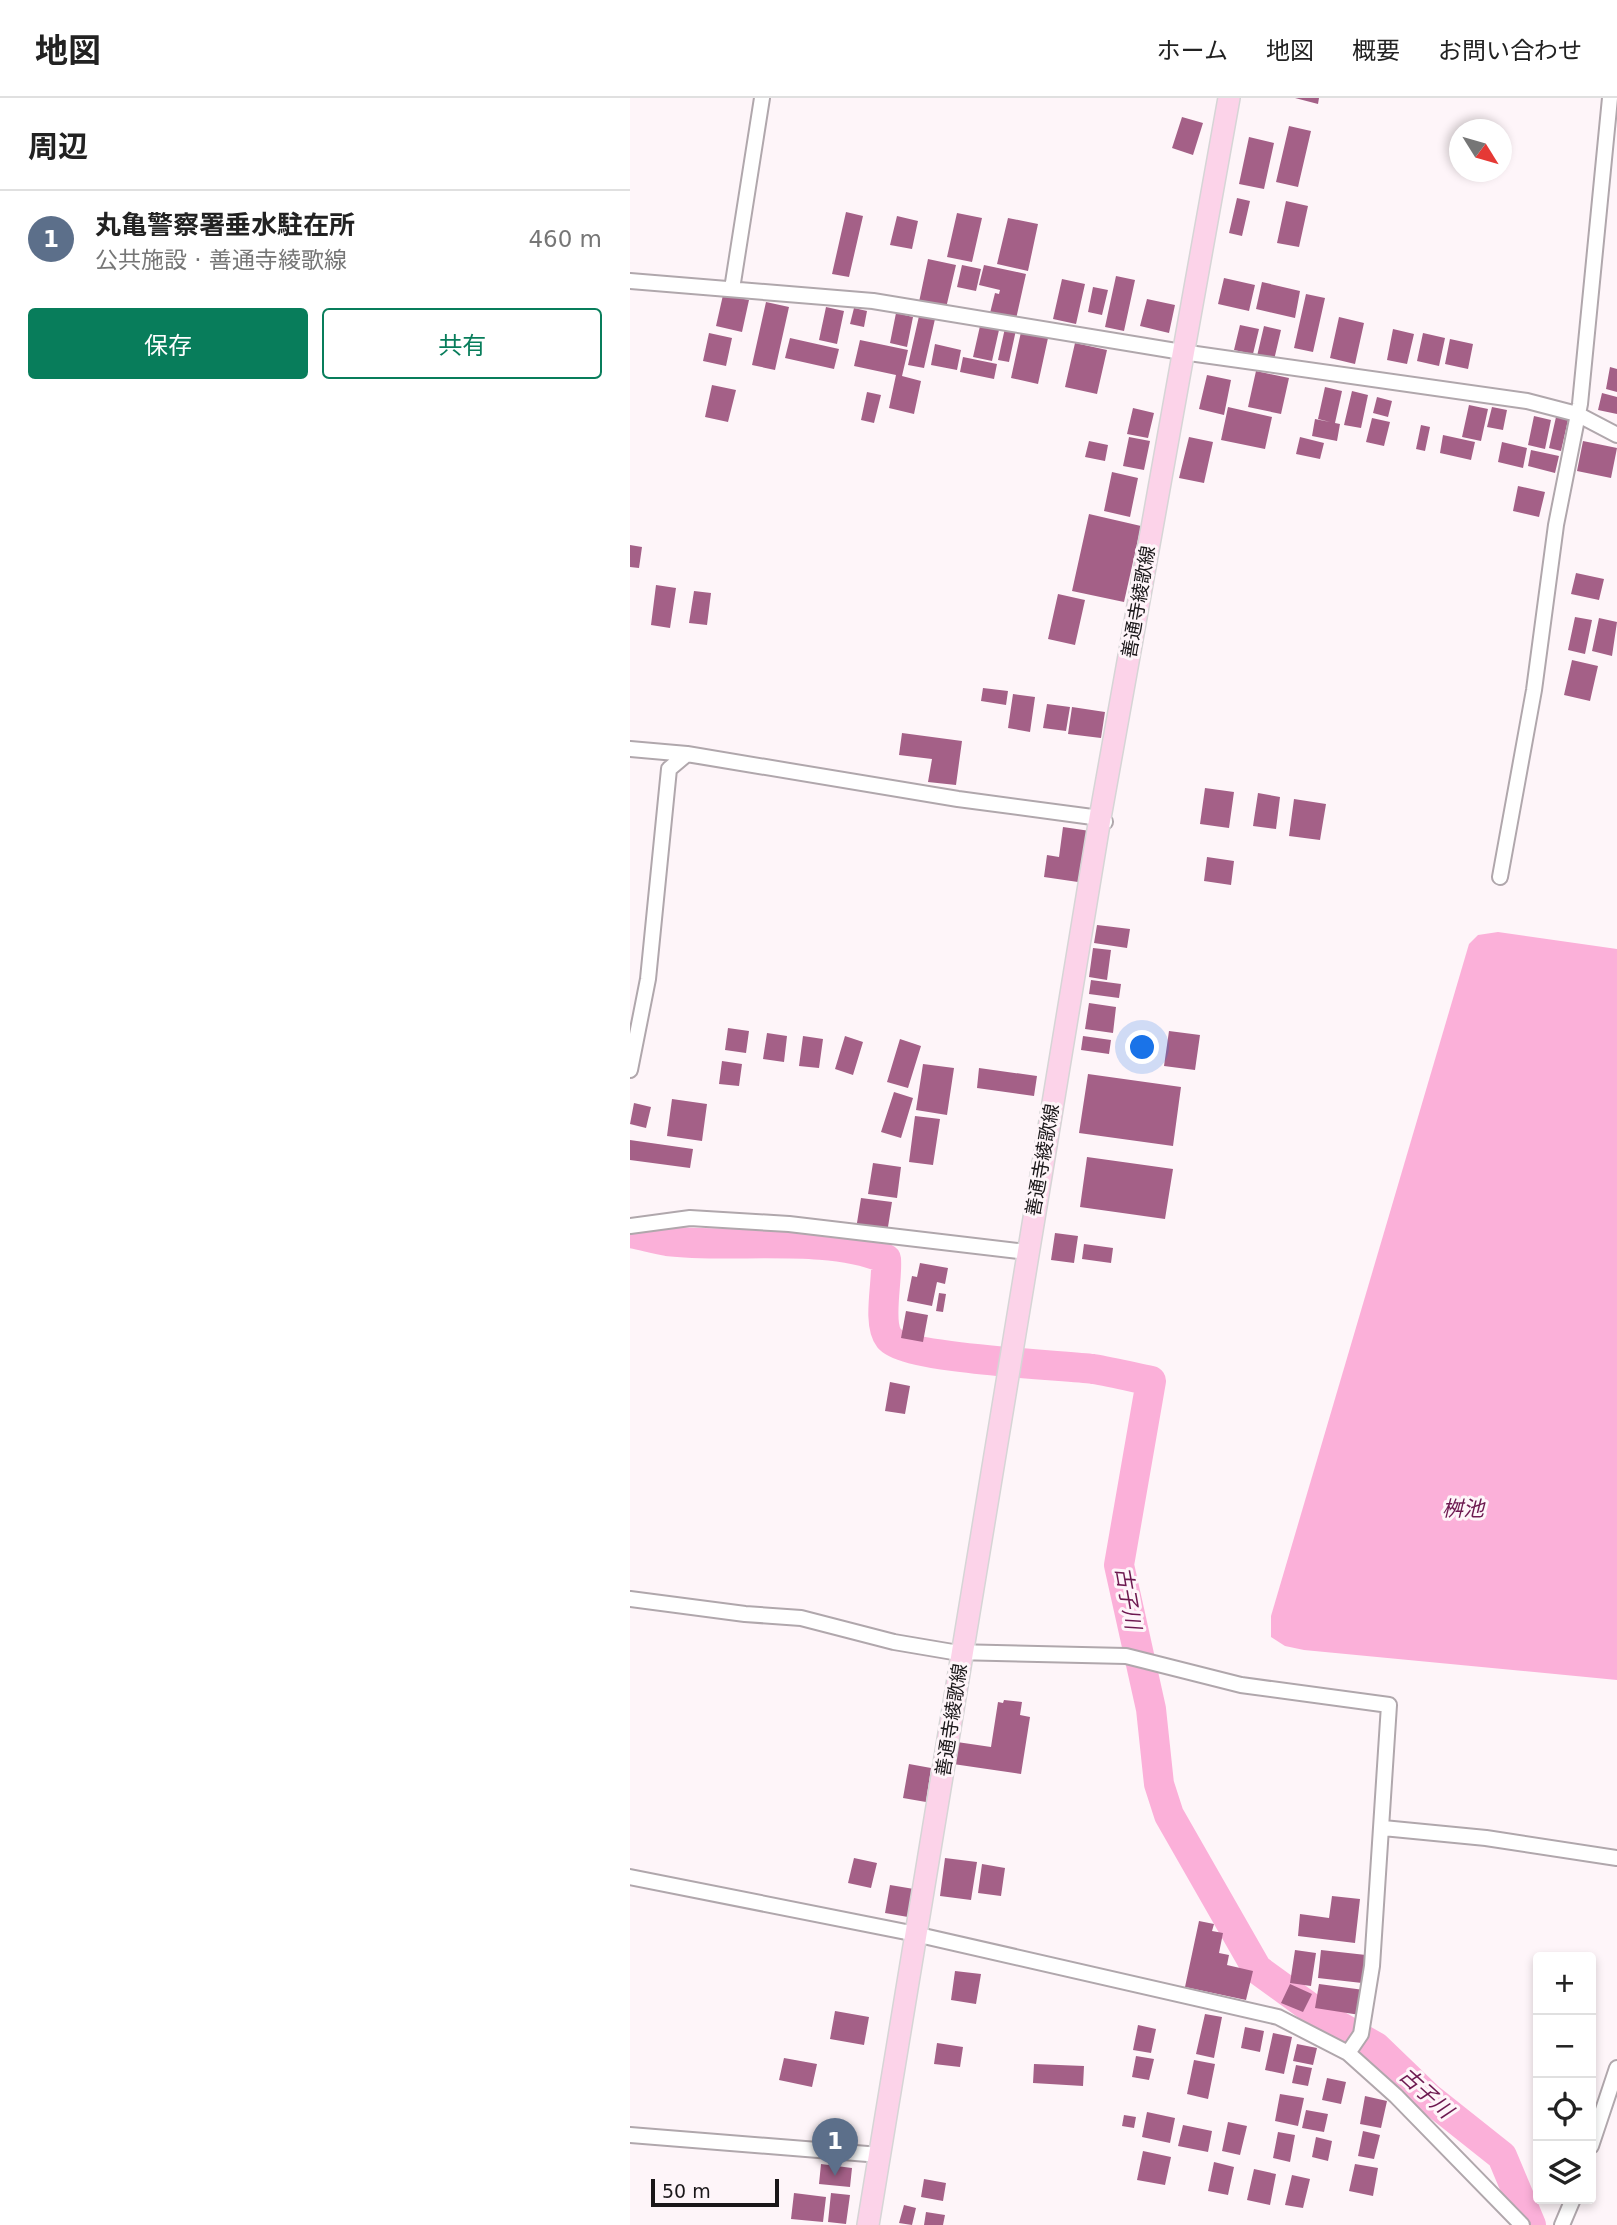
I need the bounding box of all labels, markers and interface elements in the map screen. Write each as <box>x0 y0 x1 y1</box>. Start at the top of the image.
text: 地図 <box>35 31 101 70</box>
text: ホーム <box>1157 37 1228 65</box>
text: 地図 <box>1266 37 1314 65</box>
text: 概要 <box>1352 37 1400 65</box>
text: お問い合わせ <box>1438 37 1582 65</box>
north arrow <box>1449 119 1512 182</box>
text: 周辺 <box>28 129 88 164</box>
text: 丸亀警察署垂水駐在所 <box>95 210 355 240</box>
text: 1 <box>43 226 59 252</box>
text: 460 m <box>528 226 602 252</box>
text: 公共施設 · 善通寺綾歌線 <box>95 247 347 273</box>
button: 保存 <box>28 308 308 379</box>
button: 共有 <box>322 308 602 379</box>
street label: 善通寺綾歌線 <box>1117 544 1159 660</box>
your location <box>1125 1030 1159 1064</box>
street label: 善通寺綾歌線 <box>1021 1102 1063 1218</box>
water label: 桝池 <box>1442 1497 1486 1521</box>
water label: 古子川 <box>1111 1565 1146 1633</box>
street label: 善通寺綾歌線 <box>931 1662 971 1778</box>
map controls <box>1533 1952 1596 2204</box>
button: + <box>1533 1952 1596 2015</box>
button: − <box>1533 2015 1596 2078</box>
water label: 古子川 <box>1395 2063 1459 2124</box>
button: locate <box>1533 2078 1596 2141</box>
pin: 1 <box>812 2118 858 2176</box>
button: layers <box>1533 2141 1596 2204</box>
scale bar <box>651 2176 779 2208</box>
text: 50 m <box>662 2180 711 2202</box>

